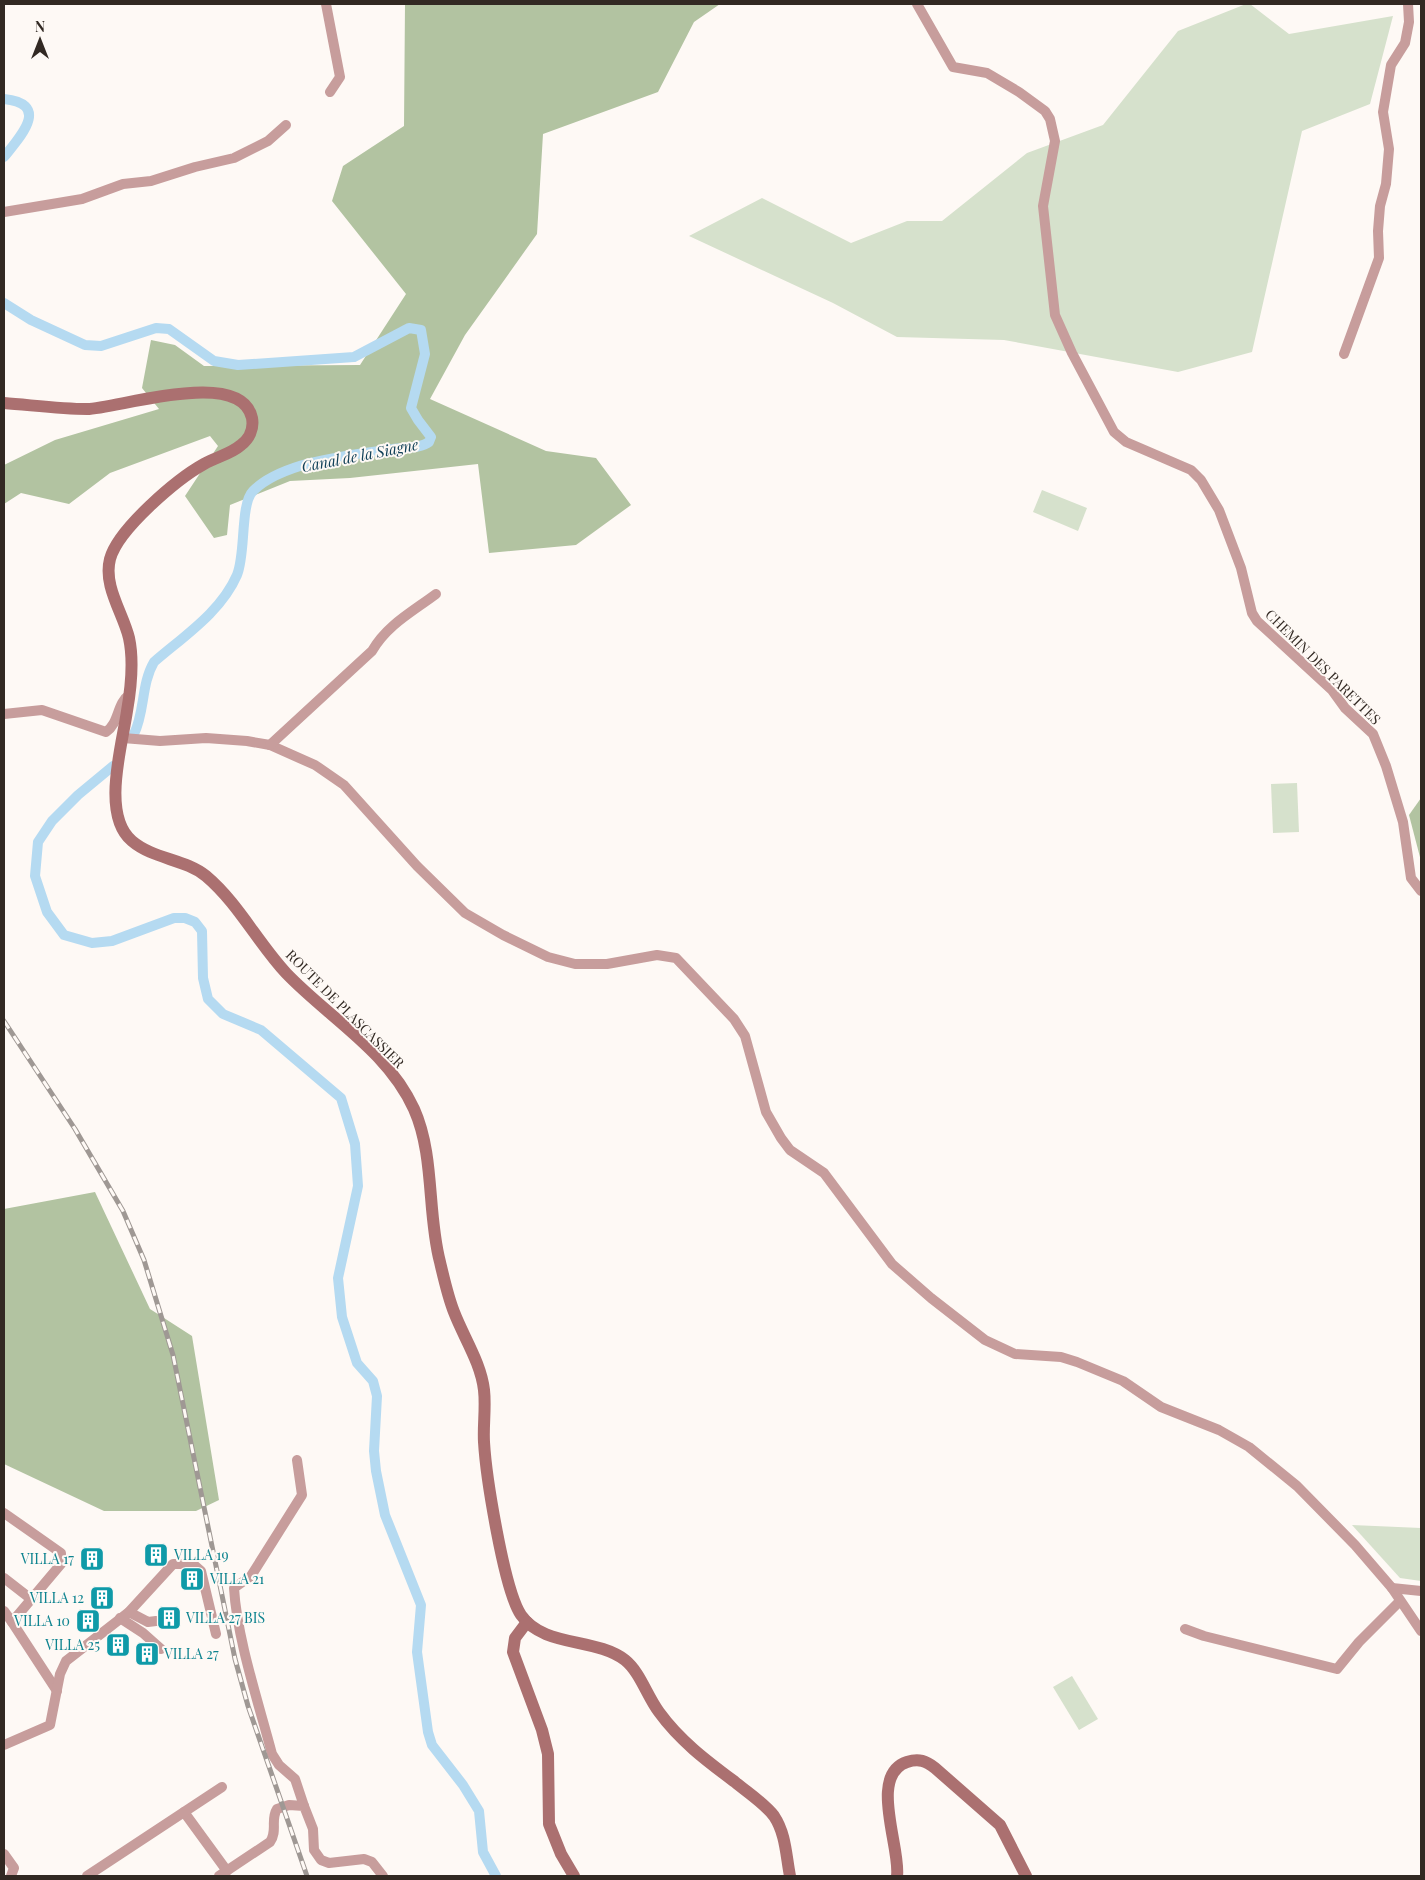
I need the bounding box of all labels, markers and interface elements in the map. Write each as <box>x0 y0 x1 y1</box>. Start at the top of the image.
north arrow <box>15 15 65 65</box>
text: N <box>35 17 45 36</box>
water label: Canal de la Siagne <box>300 434 420 476</box>
street label: CHEMIN DES PARETTES <box>1262 605 1385 728</box>
street label: ROUTE DE PLASCASSIER <box>282 945 409 1073</box>
building icon: VILLA 19 <box>143 1542 169 1568</box>
place label: VILLA 19 <box>173 1545 229 1564</box>
building icon: VILLA 17 <box>79 1546 105 1572</box>
place label: VILLA 17 <box>20 1549 74 1568</box>
building icon: VILLA 21 <box>179 1566 205 1592</box>
place label: VILLA 21 <box>209 1569 264 1588</box>
building icon: VILLA 12 <box>89 1585 115 1611</box>
place label: VILLA 12 <box>29 1588 84 1607</box>
building icon: VILLA 27 BIS <box>156 1605 182 1631</box>
building icon: VILLA 10 <box>75 1608 101 1634</box>
place label: VILLA 27 BIS <box>185 1608 265 1627</box>
place label: VILLA 10 <box>13 1611 70 1630</box>
building icon: VILLA 25 <box>105 1632 131 1658</box>
place label: VILLA 25 <box>44 1635 100 1654</box>
building icon: VILLA 27 <box>134 1641 160 1667</box>
place label: VILLA 27 <box>163 1644 219 1663</box>

